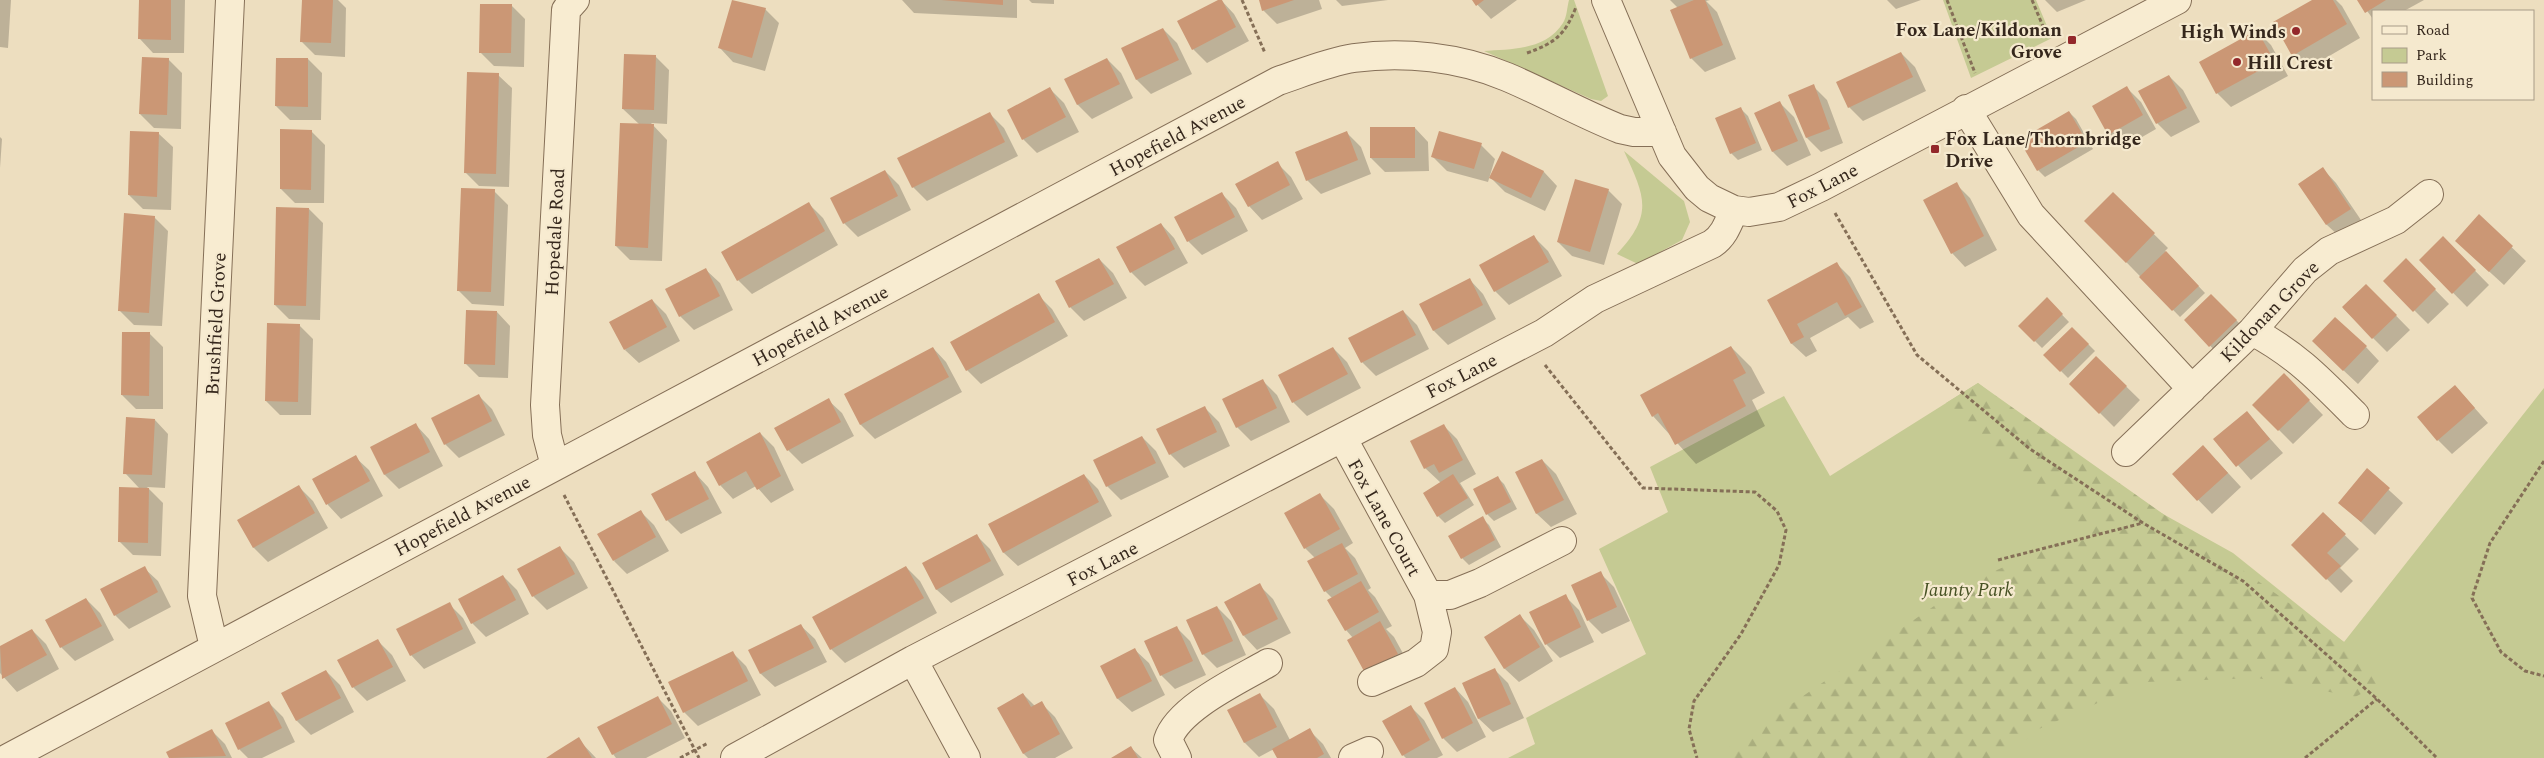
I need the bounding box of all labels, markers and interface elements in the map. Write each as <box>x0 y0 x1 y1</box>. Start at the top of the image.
legend <box>2372 10 2534 100</box>
place label: Fox Lane/Kildonan Grove <box>1895 16 2062 67</box>
place label: High Winds <box>2180 18 2286 47</box>
text: Road <box>2416 19 2450 42</box>
marker: High Winds <box>2290 25 2302 37</box>
marker: Fox Lane/Kildonan Grove <box>2066 34 2078 46</box>
text: Park <box>2416 44 2447 67</box>
place label: Hill Crest <box>2247 49 2333 78</box>
marker: Hill Crest <box>2231 56 2243 68</box>
text: Building <box>2416 69 2473 92</box>
street label: Hopefield Avenue <box>1104 88 1251 185</box>
place label: Fox Lane/Thornbridge Drive <box>1945 125 2141 176</box>
marker: Fox Lane/Thornbridge Drive <box>1929 143 1941 155</box>
street label: Fox Lane <box>1782 156 1864 217</box>
street label: Hopedale Road <box>538 167 573 297</box>
street label: Brushfield Grove <box>198 252 235 396</box>
street label: Kildonan Grove <box>2214 254 2327 370</box>
street label: Hopefield Avenue <box>747 278 894 375</box>
street label: Fox Lane <box>1421 346 1503 407</box>
street label: Fox Lane Court <box>1339 454 1428 582</box>
street label: Hopefield Avenue <box>389 468 536 565</box>
street label: Fox Lane <box>1062 534 1144 595</box>
park label: Jaunty Park <box>1921 576 2013 605</box>

